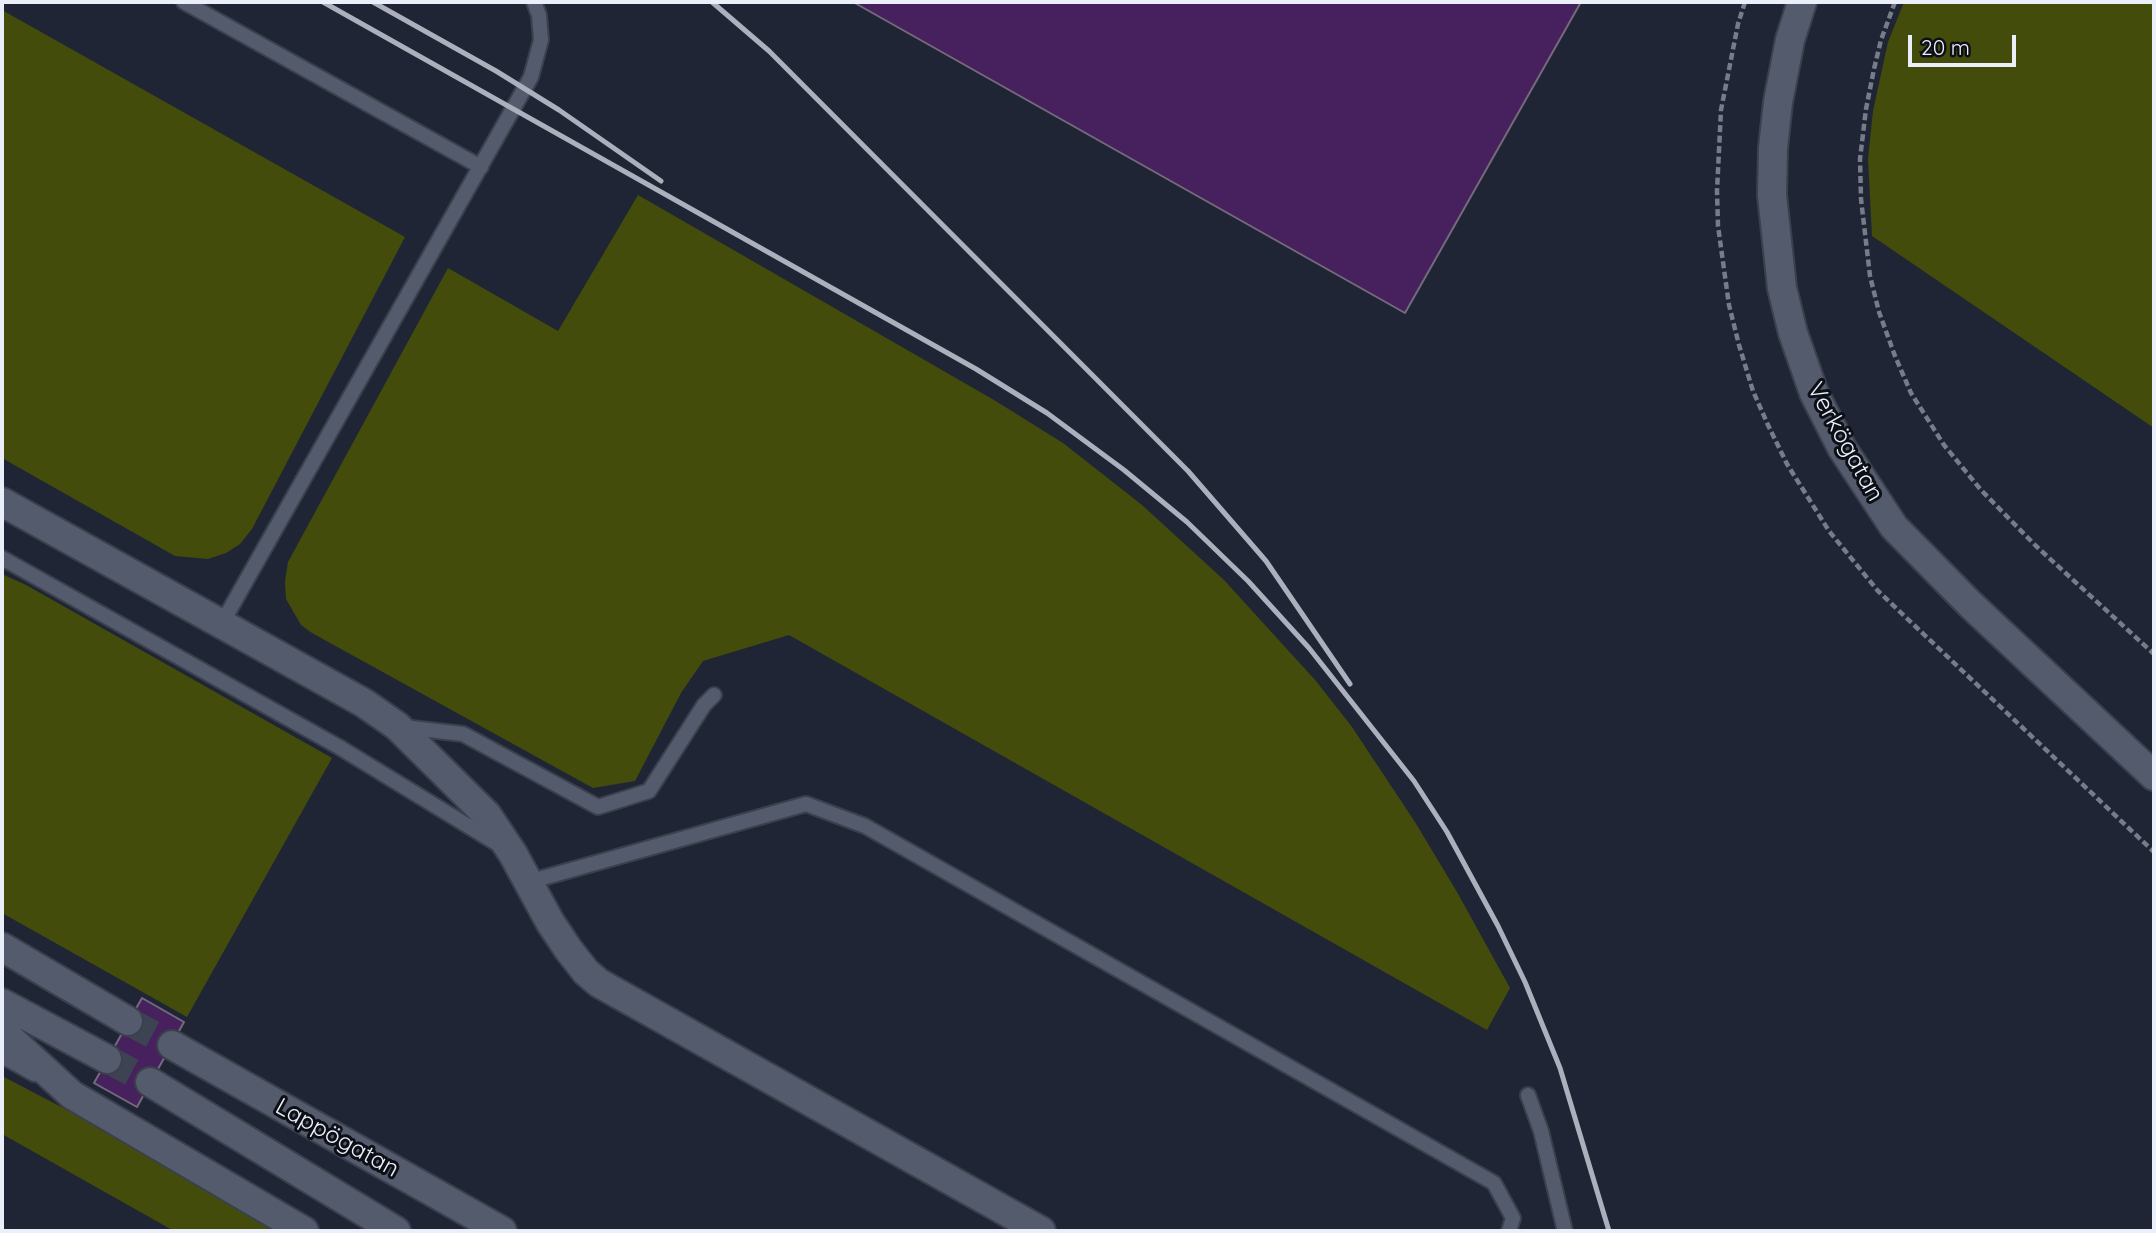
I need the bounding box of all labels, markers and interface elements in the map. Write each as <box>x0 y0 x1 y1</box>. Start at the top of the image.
scale bar <box>1911 21 2020 65</box>
text: 20 m <box>1921 34 1970 60</box>
street label: Verkögatan <box>1801 378 1889 506</box>
street label: Lappögatan <box>270 1092 404 1184</box>

